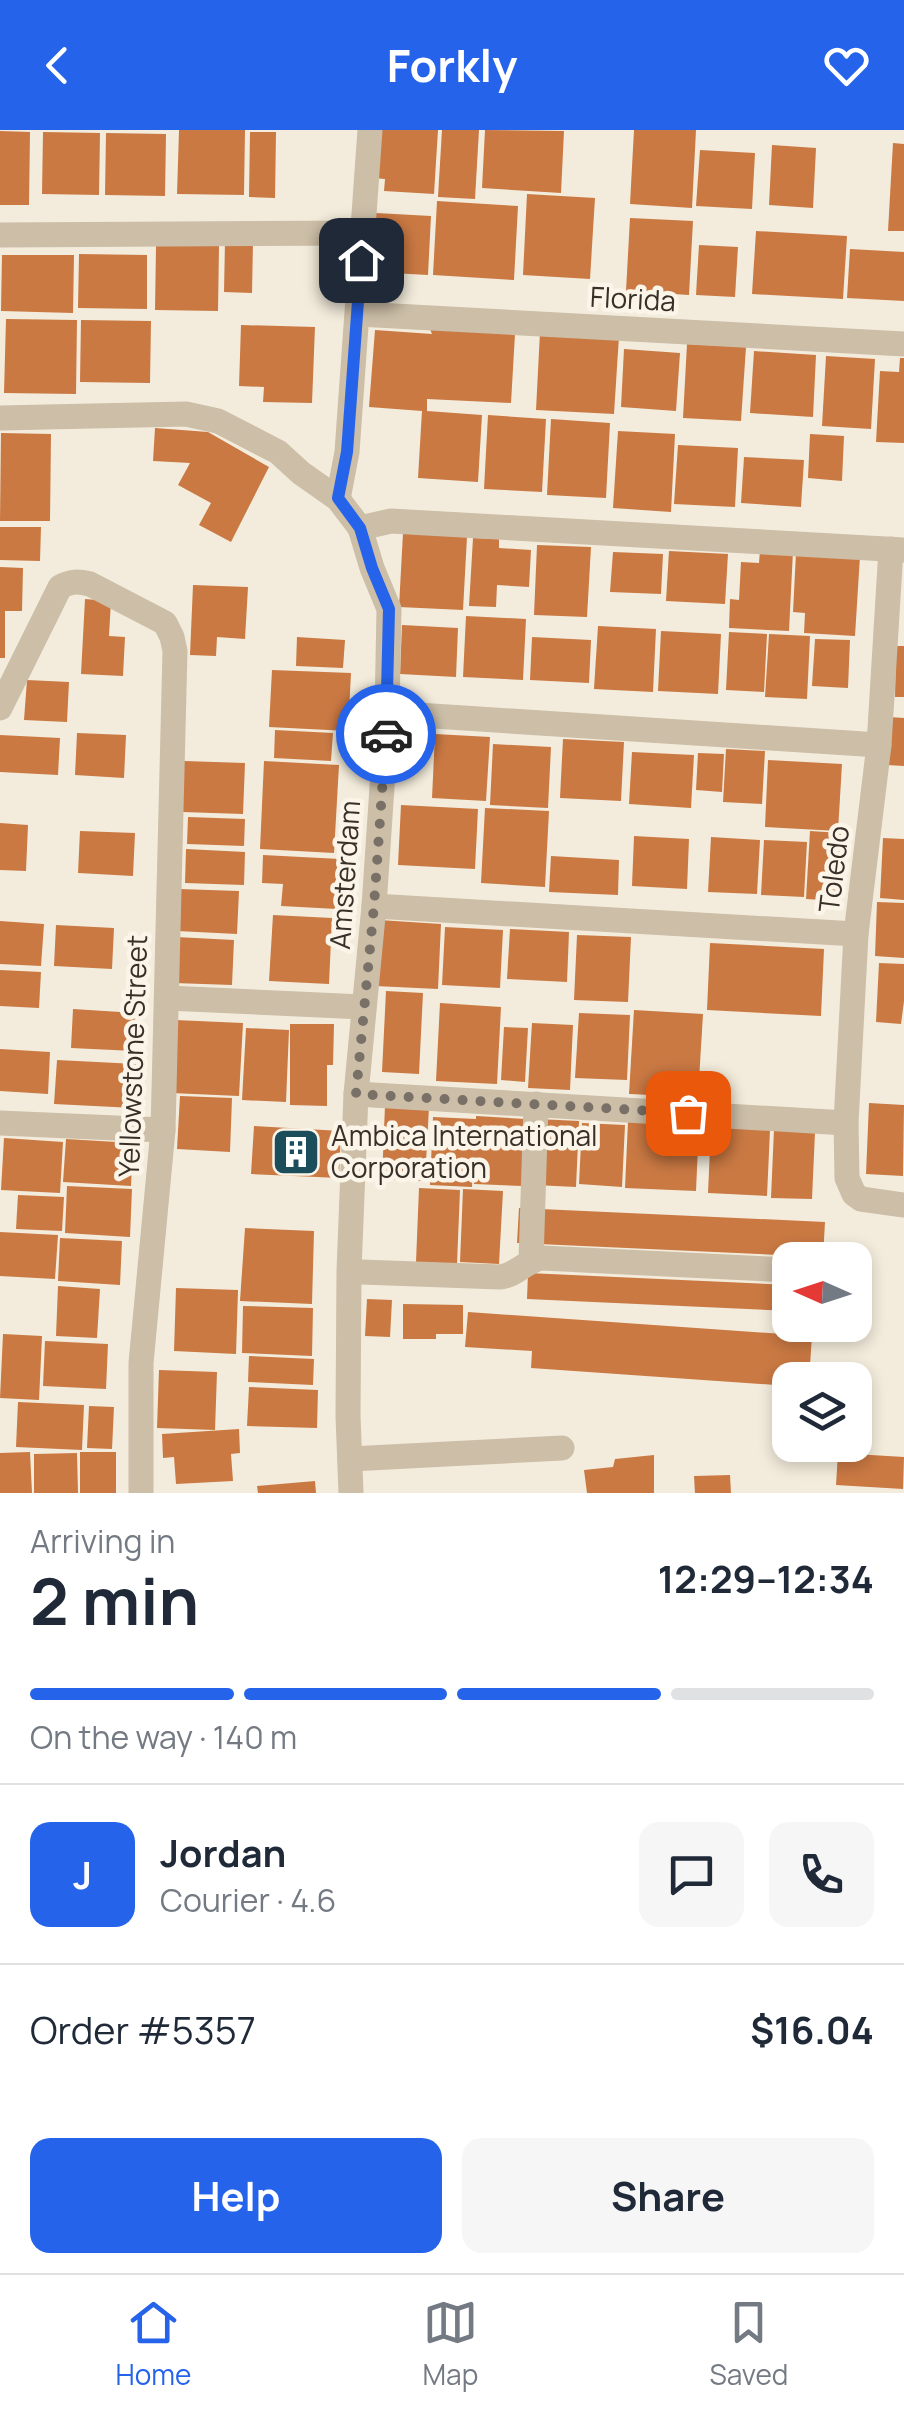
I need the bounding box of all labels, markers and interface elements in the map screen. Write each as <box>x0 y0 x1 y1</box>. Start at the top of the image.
text: Forkly <box>387 34 517 96</box>
icon: back <box>30 38 85 93</box>
icon: heart <box>819 38 874 93</box>
pin <box>319 218 404 303</box>
icon: home <box>334 233 389 288</box>
street label: Florida <box>589 277 677 319</box>
courier <box>336 684 436 784</box>
icon: car <box>359 707 414 762</box>
street label: Amsterdam <box>320 799 368 951</box>
street label: Toledo <box>809 823 857 914</box>
street label: Yellowstone Street <box>109 934 155 1178</box>
pin <box>646 1071 731 1156</box>
icon: bag <box>661 1086 716 1141</box>
place label: Ambica International Corporation <box>331 1116 598 1186</box>
building icon: Ambica International Corporation <box>270 1126 322 1178</box>
north arrow <box>772 1242 872 1342</box>
map controls <box>772 1242 872 1462</box>
button: layers <box>772 1362 872 1462</box>
text: Arriving in <box>30 1519 175 1563</box>
text: 12:29–12:34 <box>658 1552 874 1604</box>
text: 2 min <box>30 1556 199 1645</box>
text: On the way · 140 m <box>30 1715 297 1759</box>
button: chat <box>639 1822 744 1927</box>
button: phone <box>769 1822 874 1927</box>
text: Jordan <box>160 1826 286 1878</box>
text: J <box>73 1848 92 1900</box>
text: Courier · 4.6 <box>160 1878 336 1922</box>
text: Order #5357 <box>30 2003 256 2055</box>
text: $16.04 <box>750 2003 874 2055</box>
button: Help <box>30 2138 442 2253</box>
button: Share <box>462 2138 874 2253</box>
tab: Home <box>116 2295 191 2393</box>
tab: Map <box>423 2295 478 2393</box>
tab: Saved <box>709 2295 788 2393</box>

